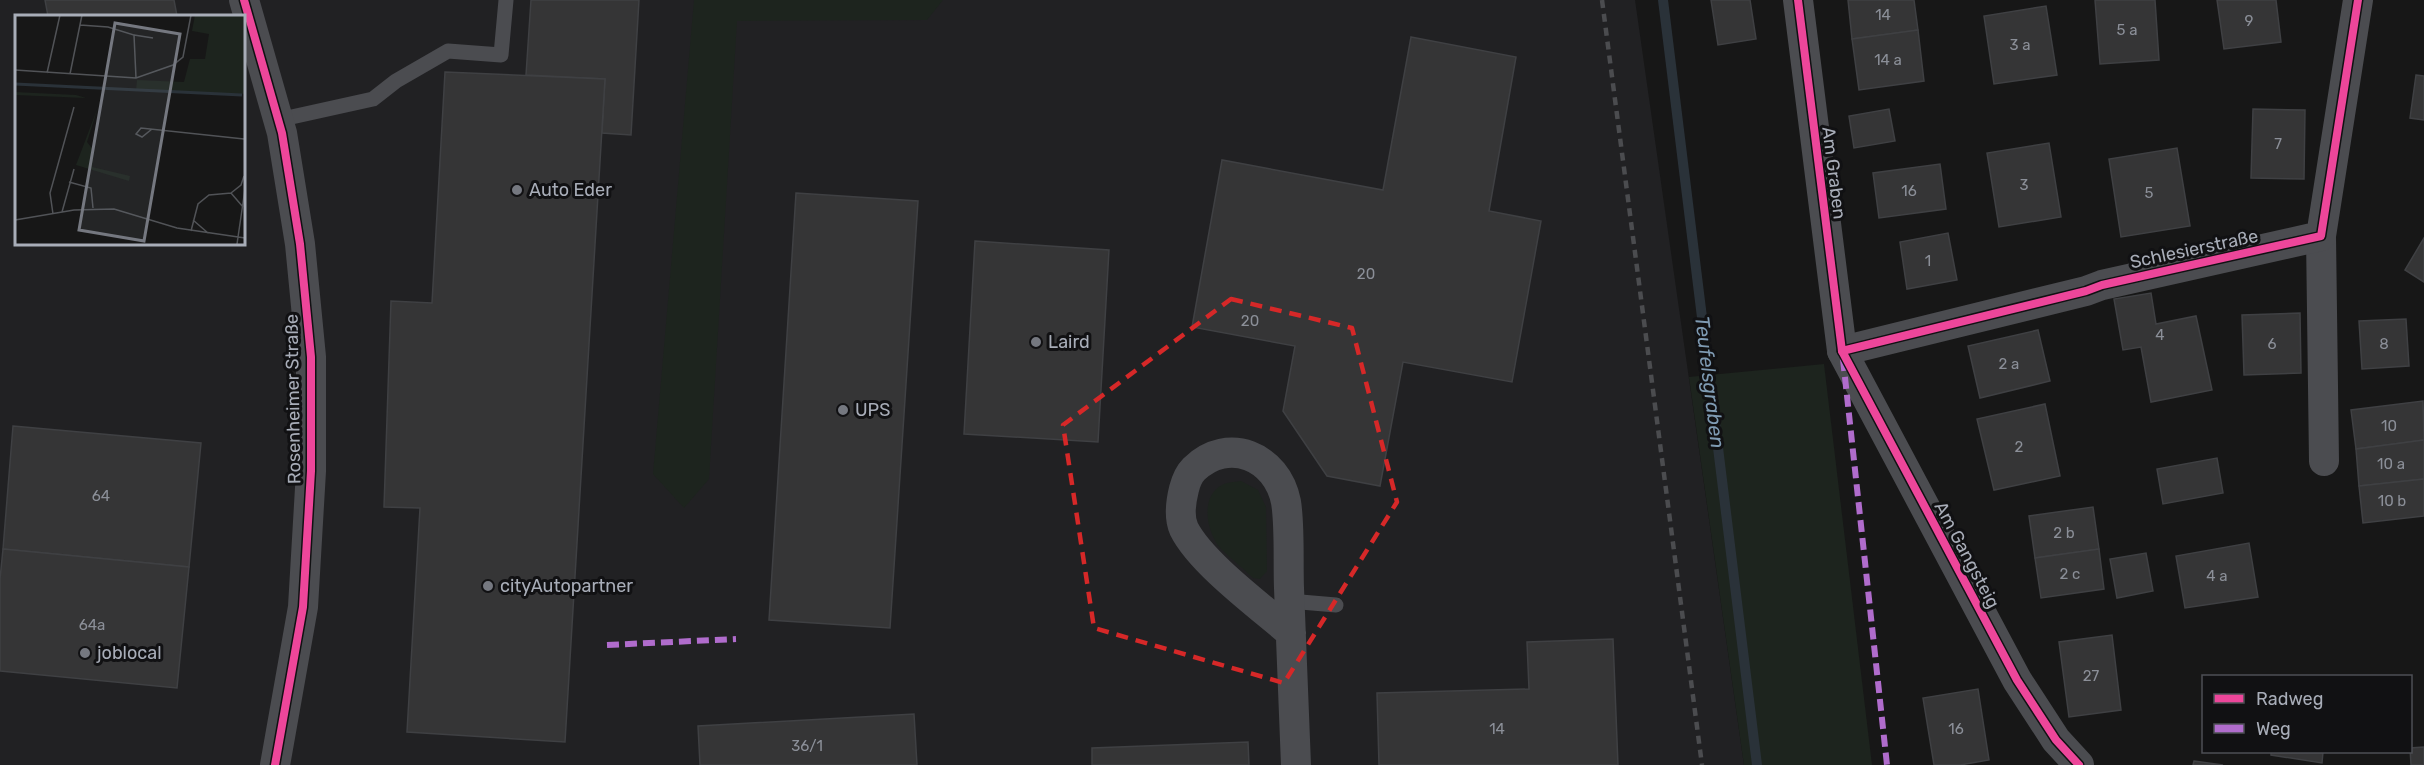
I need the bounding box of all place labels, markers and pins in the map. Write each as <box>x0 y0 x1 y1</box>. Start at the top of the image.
place label: Auto Eder <box>529 179 612 201</box>
marker: Auto Eder <box>510 183 524 197</box>
place label: Laird <box>1048 331 1090 353</box>
marker: Laird <box>1029 335 1043 349</box>
place label: UPS <box>855 399 890 421</box>
marker: UPS <box>836 403 850 417</box>
place label: cityAutopartner <box>500 575 633 597</box>
marker: cityAutopartner <box>481 579 495 593</box>
place label: joblocal <box>96 642 162 664</box>
marker: joblocal <box>78 646 92 660</box>

